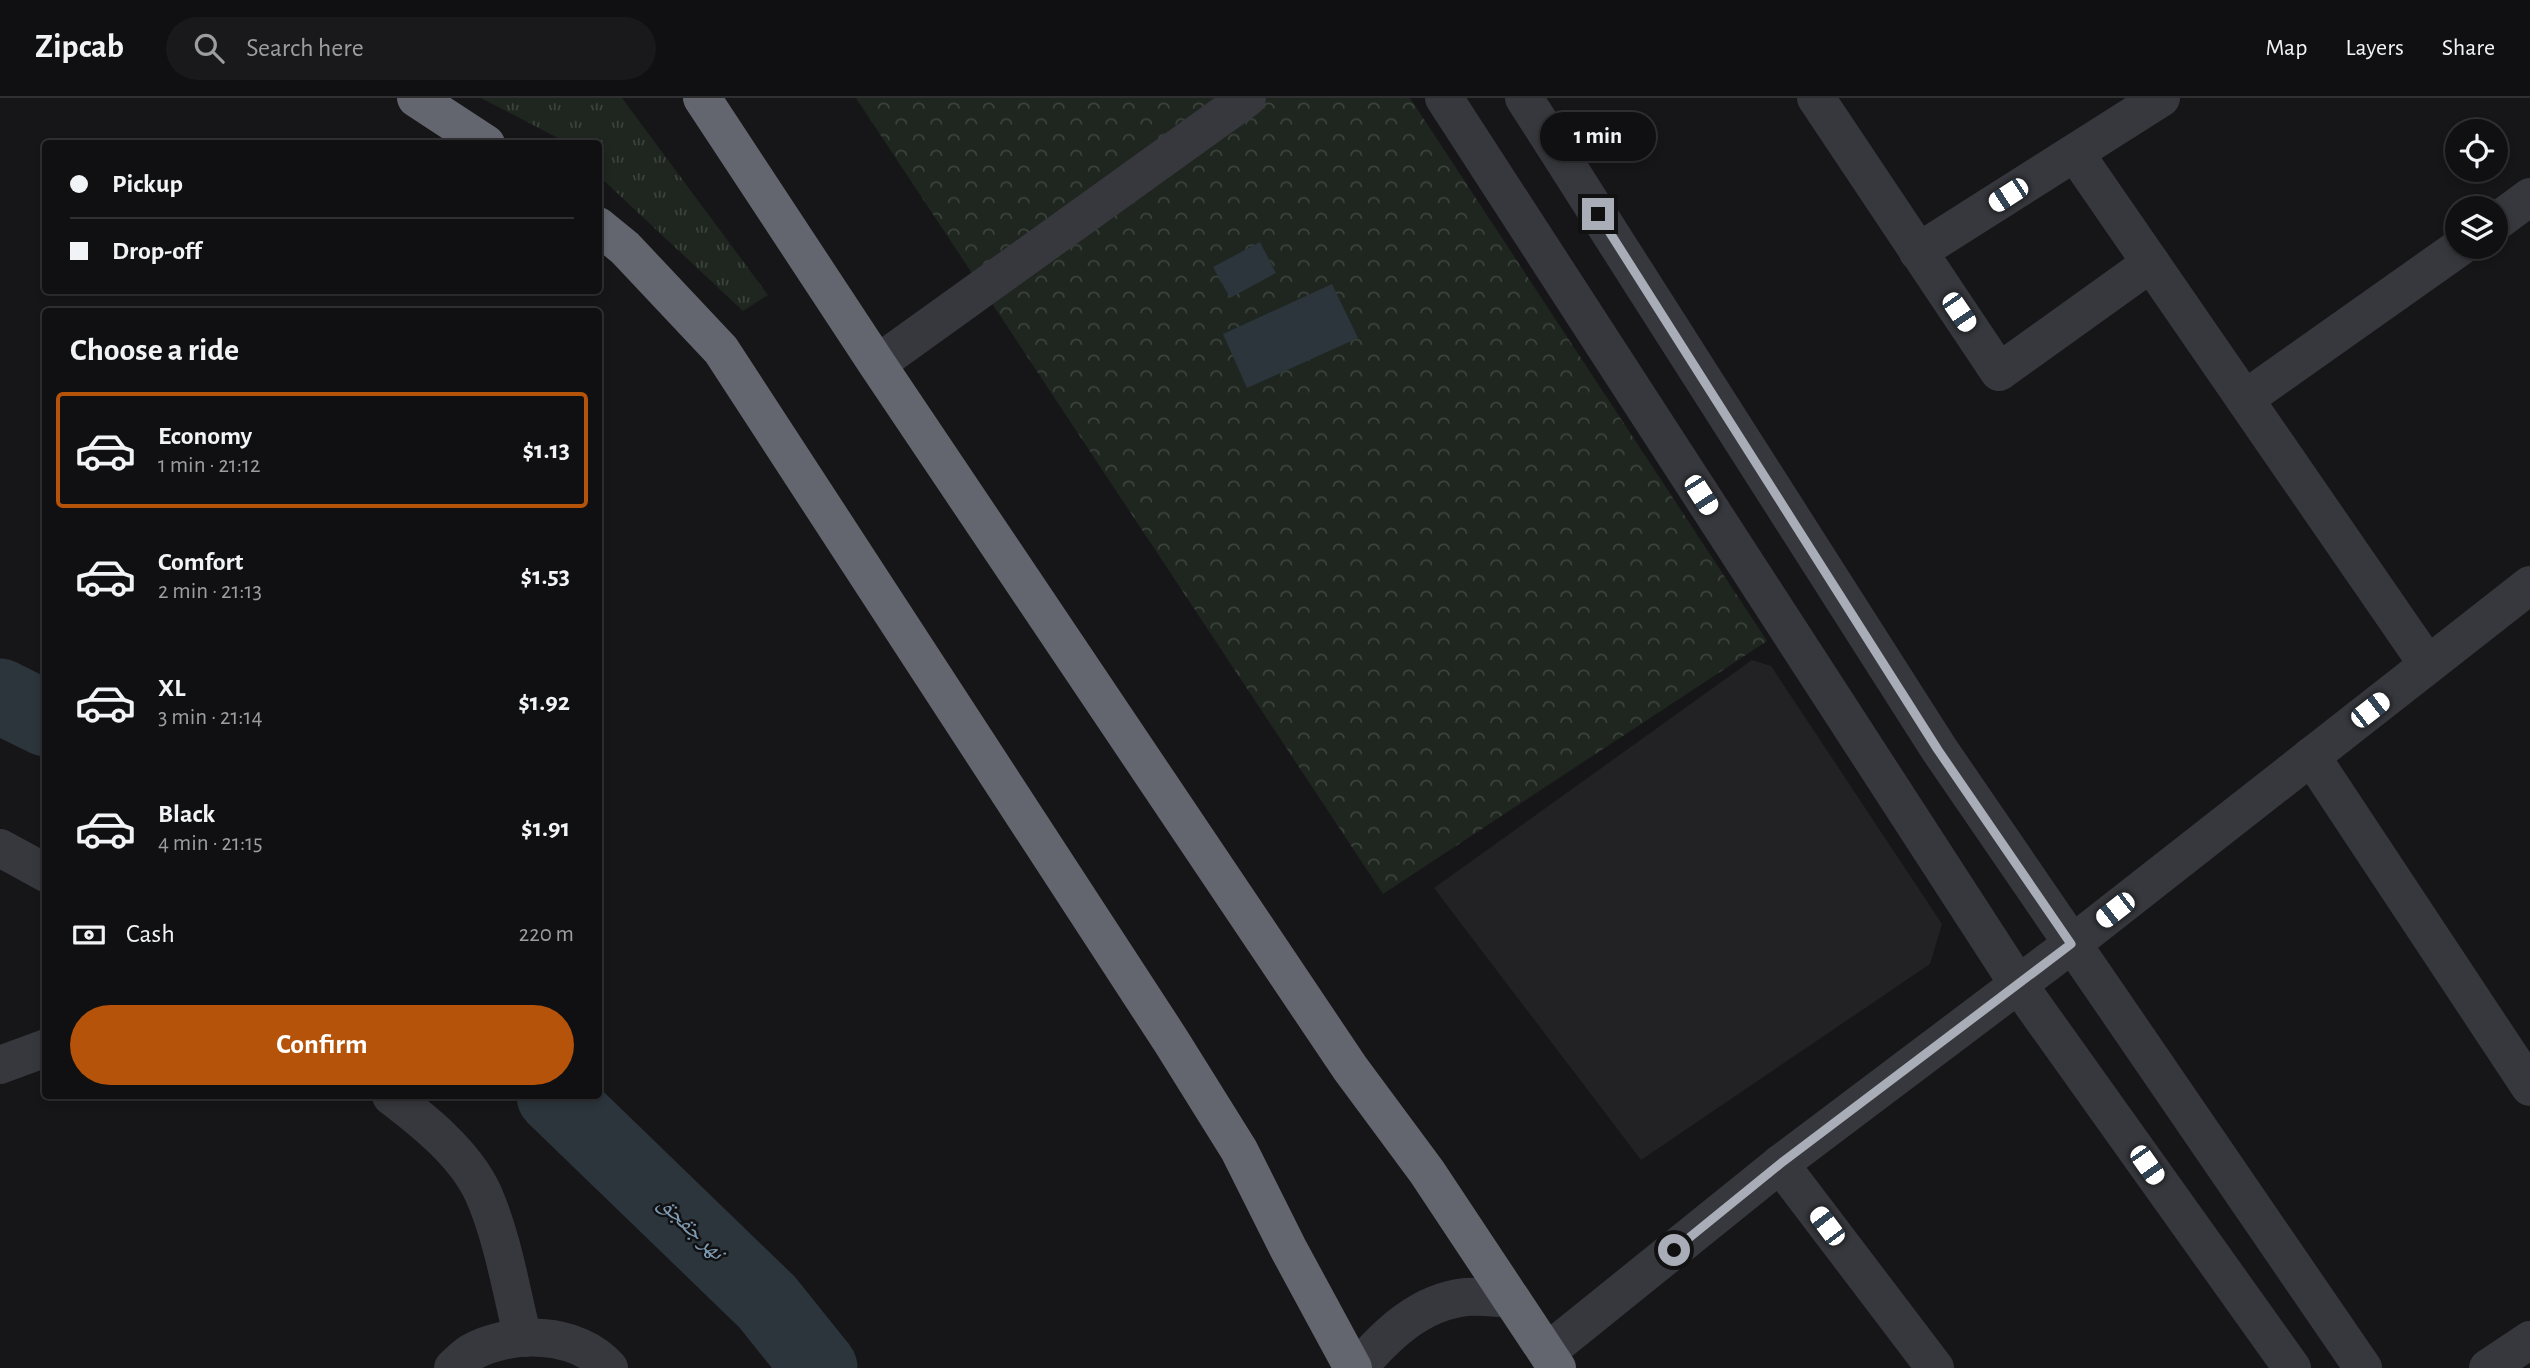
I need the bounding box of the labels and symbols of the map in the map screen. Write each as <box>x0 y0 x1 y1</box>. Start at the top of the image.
callout: 1 min <box>1540 113 1656 162</box>
car <box>1985 175 2032 215</box>
route end <box>1582 198 1614 230</box>
car <box>1939 289 1980 335</box>
car <box>1681 472 1722 518</box>
car <box>2347 689 2394 731</box>
car <box>2092 889 2139 931</box>
car <box>2127 1142 2168 1188</box>
water label: نهر جقجق <box>652 1191 731 1268</box>
car <box>1806 1203 1849 1249</box>
route start <box>1658 1234 1690 1266</box>

